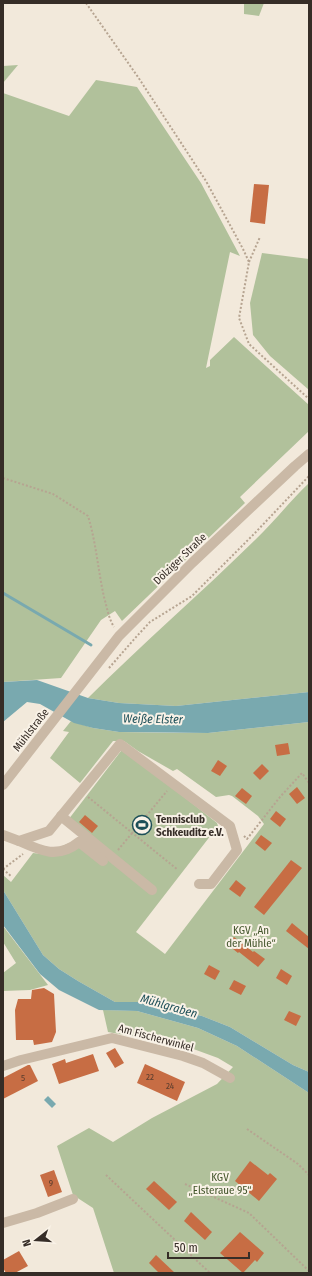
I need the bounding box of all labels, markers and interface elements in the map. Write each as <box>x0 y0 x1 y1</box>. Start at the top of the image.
street label: Dölziger Straße <box>151 531 209 587</box>
street label: Mühlstraße <box>10 706 52 754</box>
water label: Weiße Elster <box>123 711 184 727</box>
place label: Tennisclub Schkeuditz e.V. <box>156 813 224 839</box>
sports icon: Tennisclub Schkeuditz e.V. <box>131 814 153 836</box>
park label: KGV „An der Mühle“ <box>226 924 276 950</box>
water label: Mühlgraben <box>139 991 199 1021</box>
street label: Am Fischerwinkel <box>117 1022 195 1054</box>
house number: 22 <box>146 1072 154 1082</box>
house number: 5 <box>21 1073 25 1083</box>
house number: 24 <box>166 1081 175 1091</box>
park label: KGV „Elsteraue 95“ <box>189 1171 251 1197</box>
house number: 9 <box>49 1178 53 1188</box>
north arrow <box>16 1220 56 1260</box>
scale bar <box>168 1234 249 1260</box>
text: N <box>20 1238 34 1248</box>
text: 50 m <box>174 1241 198 1255</box>

